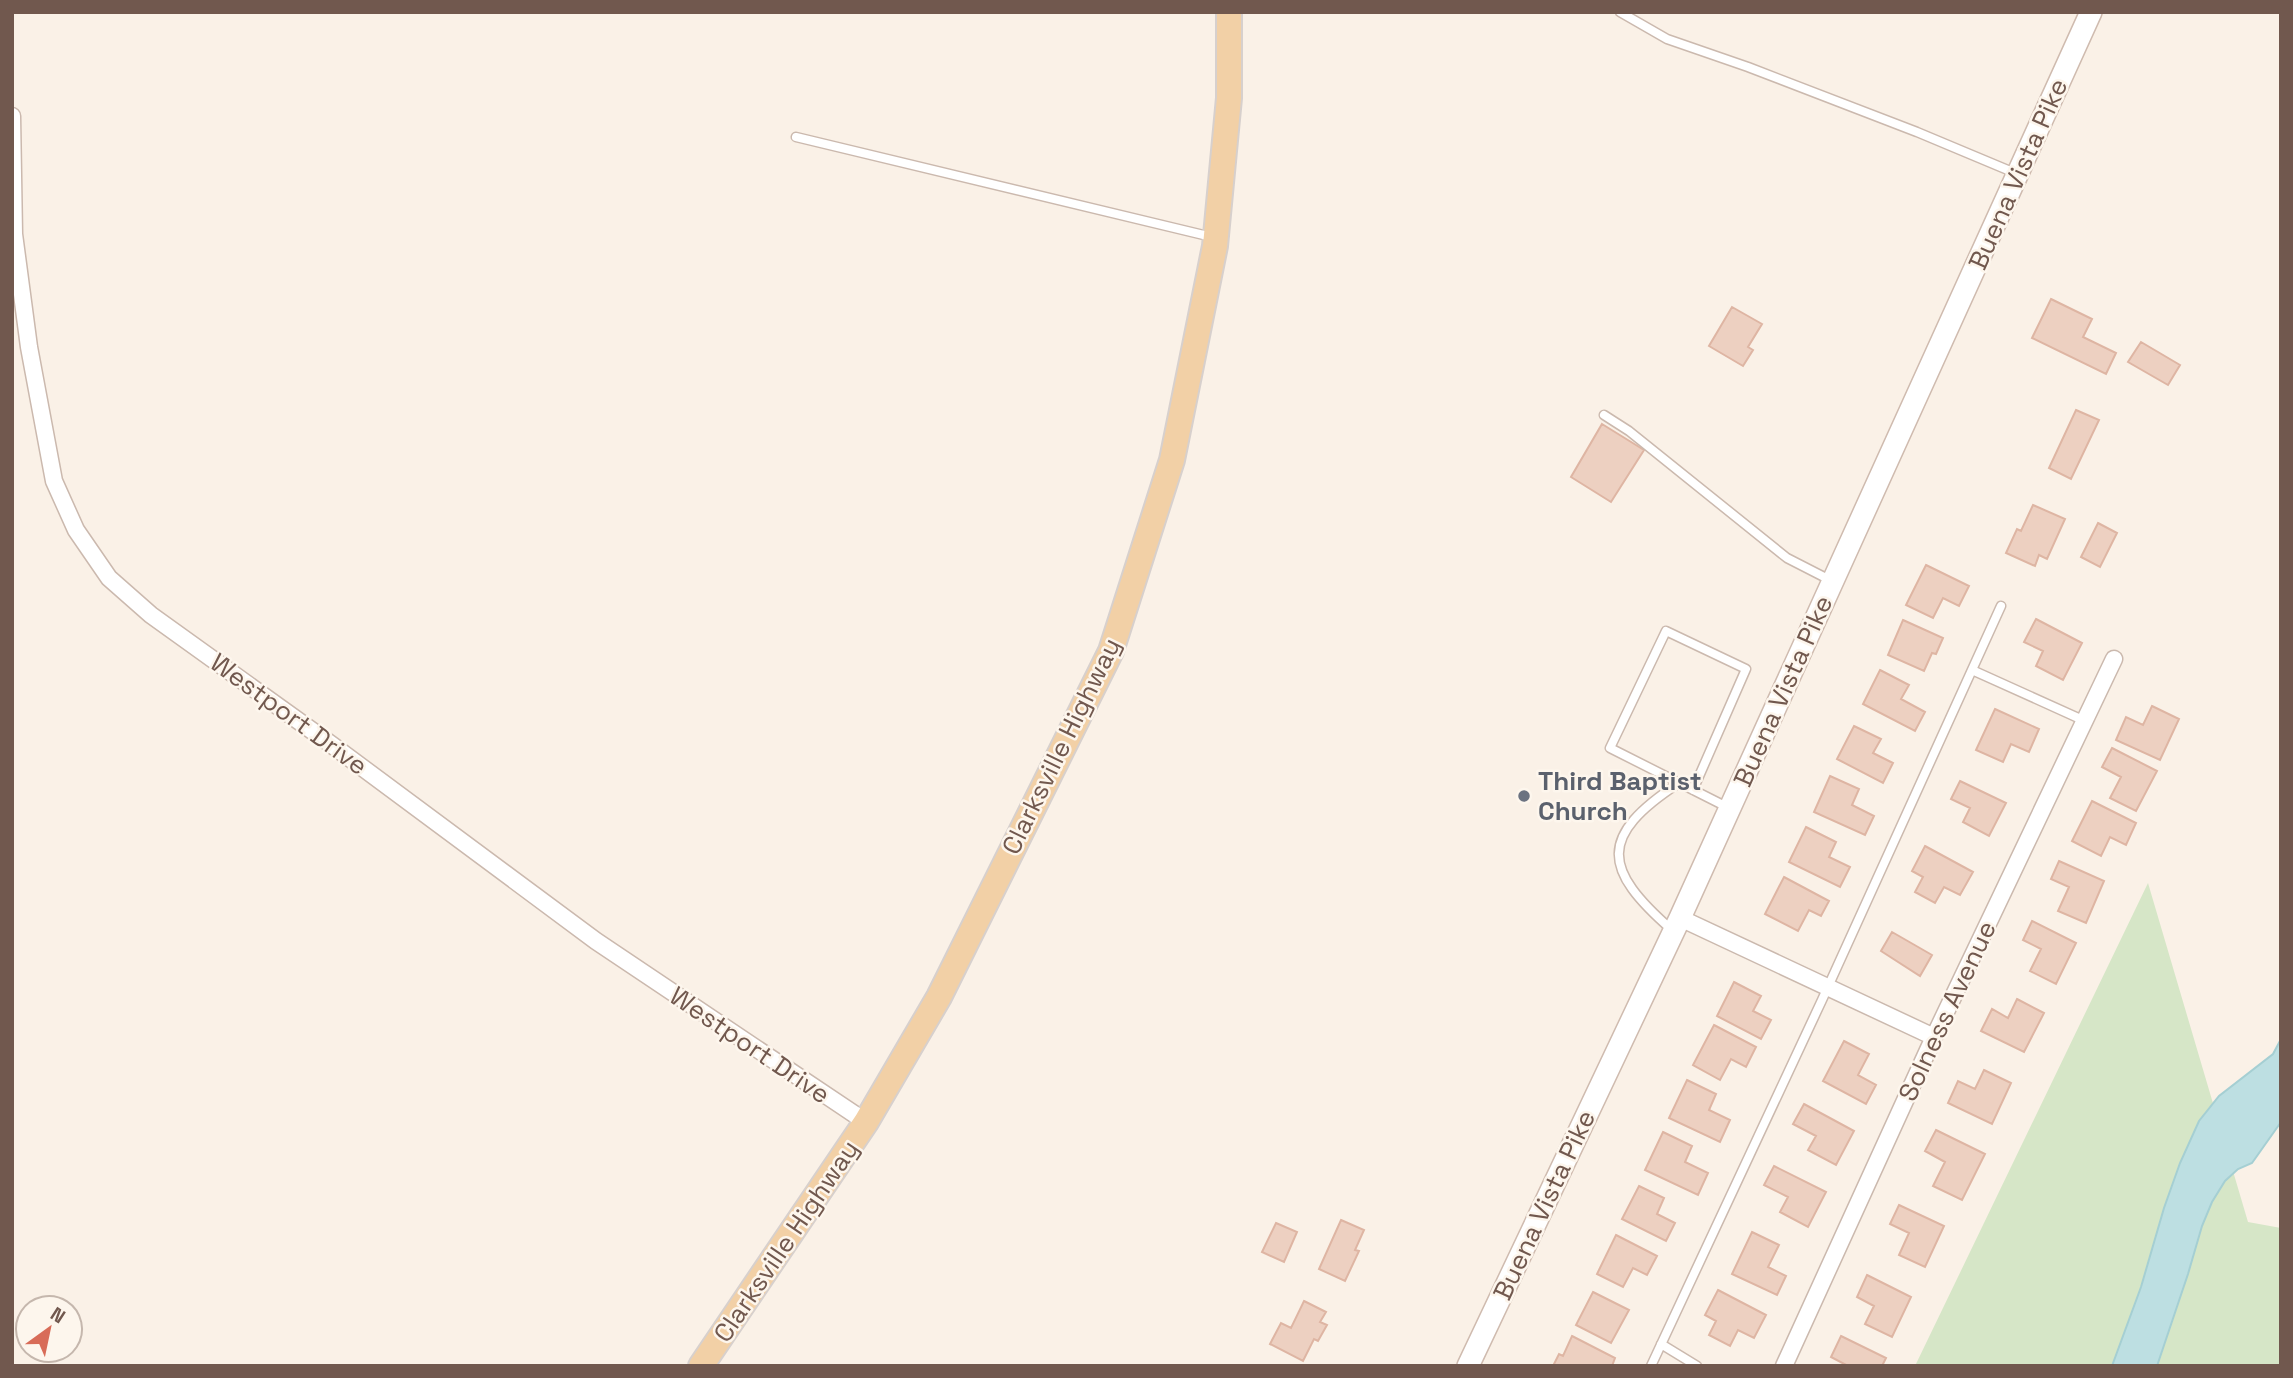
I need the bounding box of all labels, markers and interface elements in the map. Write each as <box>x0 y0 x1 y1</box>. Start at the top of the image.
street label: Buena Vista Pike <box>1961 73 2075 275</box>
street label: Buena Vista Pike <box>1726 590 1840 792</box>
street label: Clarksville Highway <box>994 632 1128 860</box>
street label: Westport Drive <box>203 645 375 783</box>
place label: Third Baptist Church <box>1538 764 1702 828</box>
marker: Third Baptist Church <box>1516 788 1532 804</box>
street label: Solness Avenue <box>1890 915 2004 1107</box>
street label: Westport Drive <box>663 979 837 1111</box>
street label: Buena Vista Pike <box>1485 1105 1603 1305</box>
street label: Clarksville Highway <box>706 1133 866 1349</box>
north arrow <box>14 1294 84 1364</box>
text: N <box>46 1301 70 1329</box>

